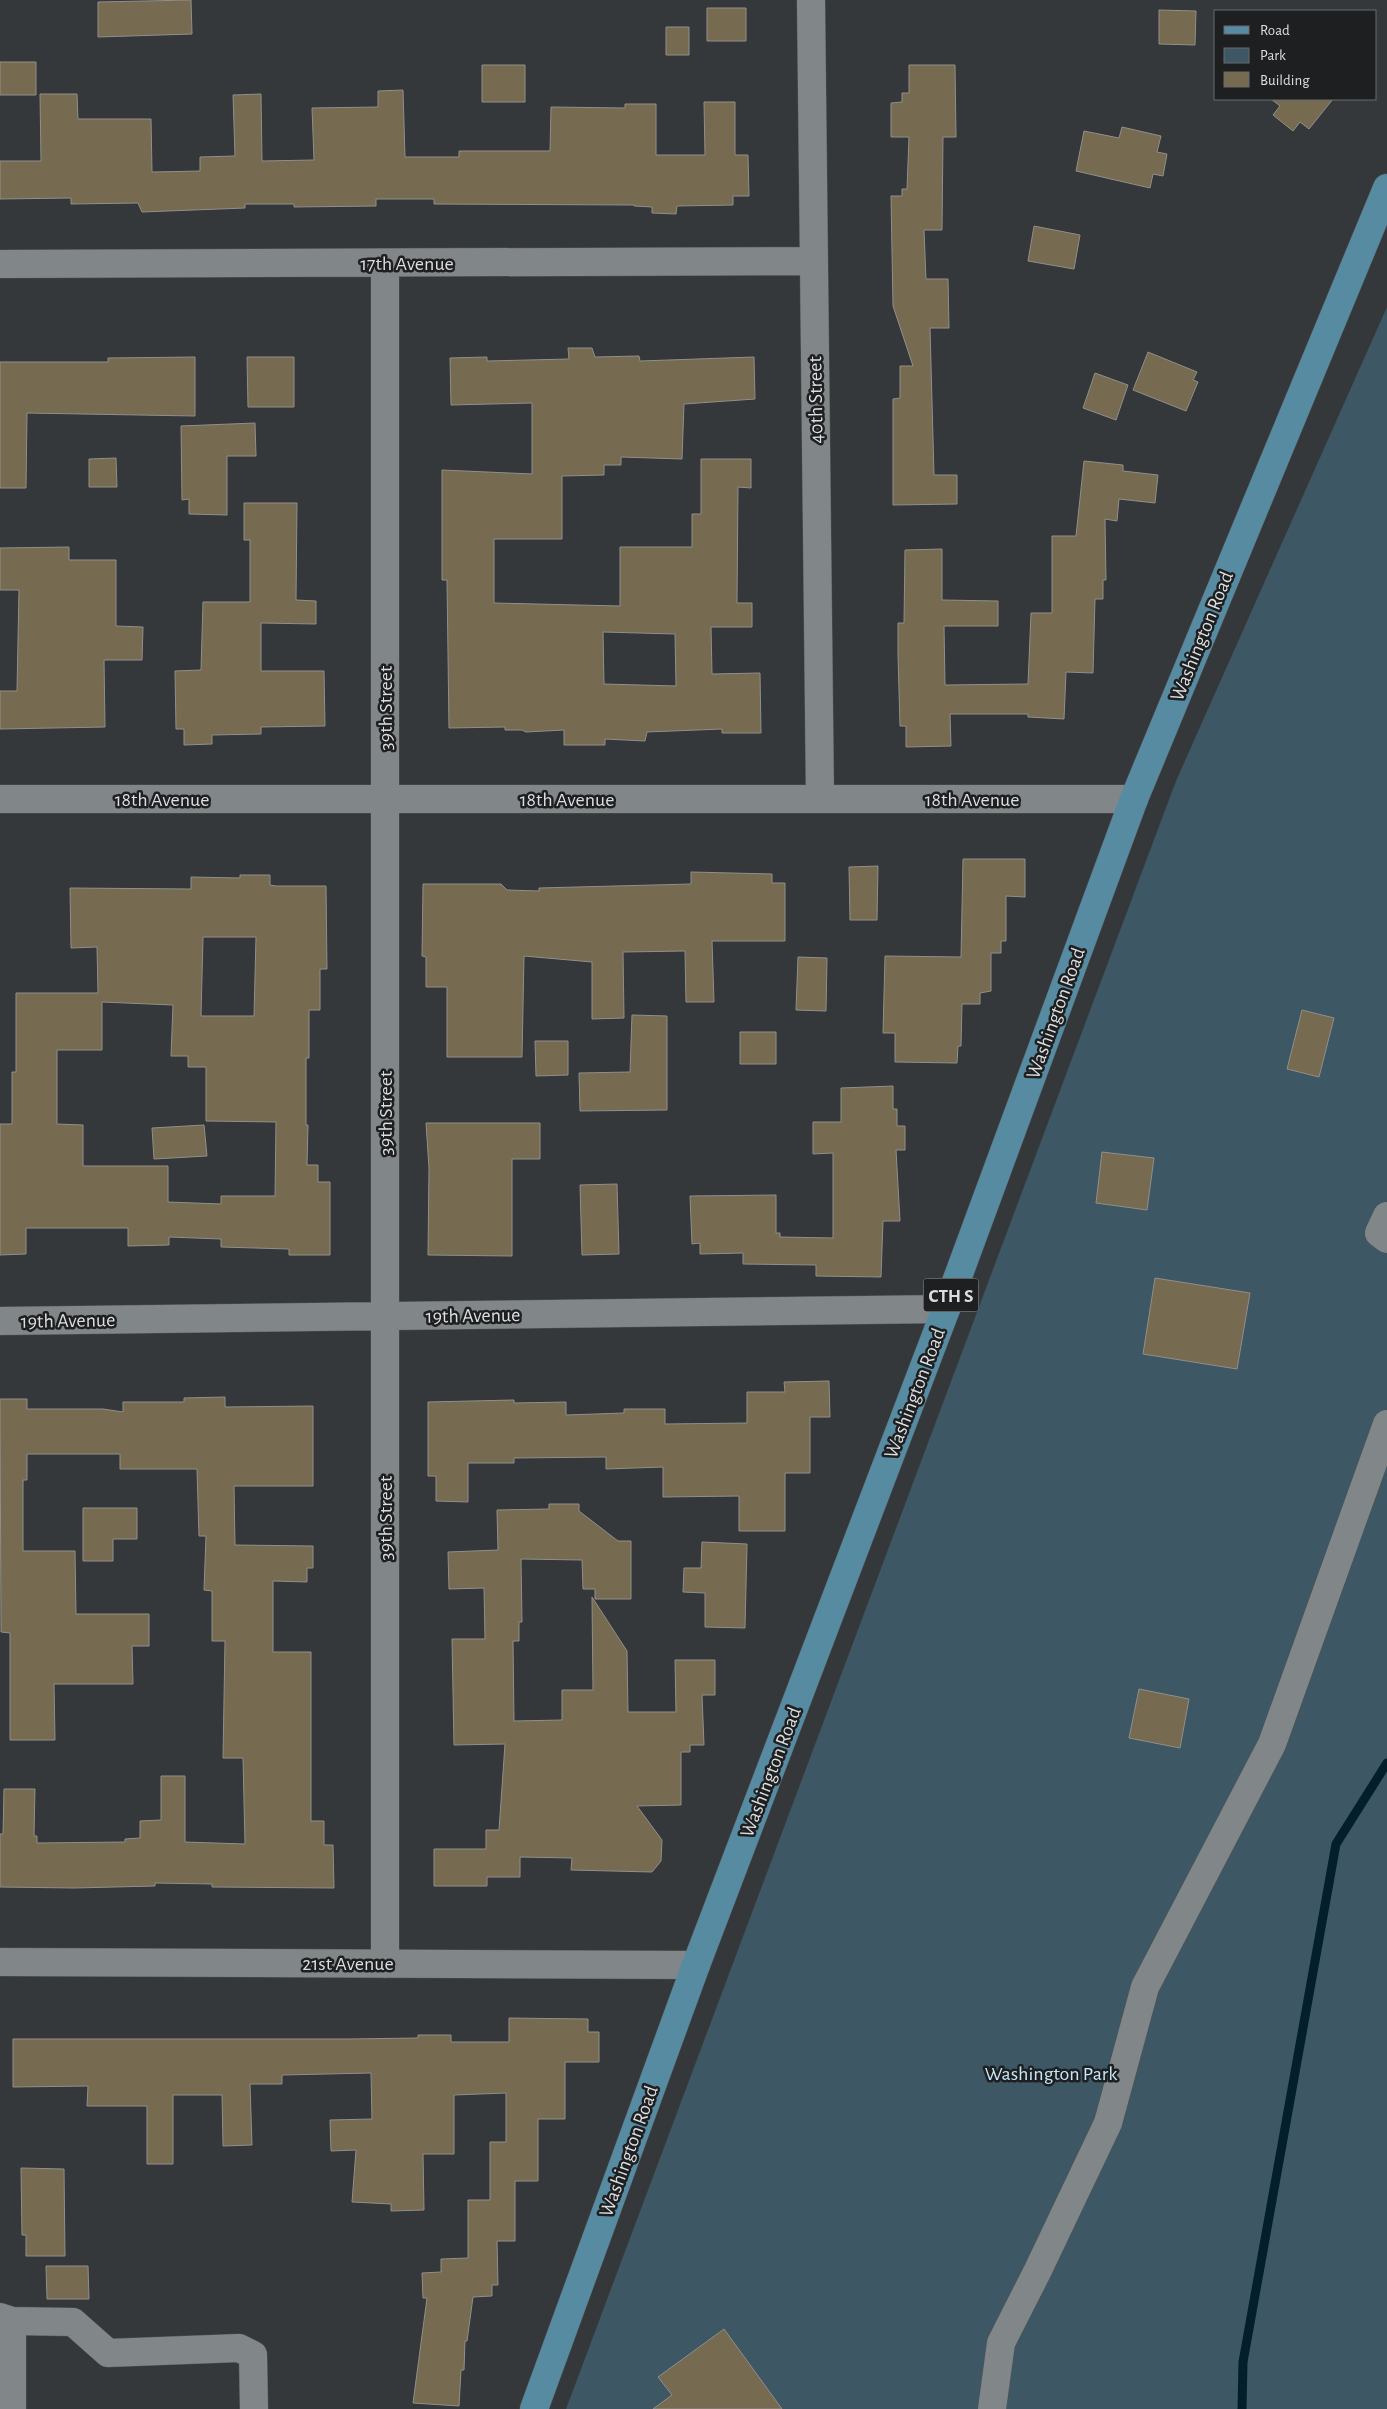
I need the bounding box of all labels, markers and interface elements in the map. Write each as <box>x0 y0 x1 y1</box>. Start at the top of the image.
legend <box>1214 10 1377 100</box>
text: Road <box>1260 23 1290 38</box>
text: Park <box>1260 48 1286 63</box>
text: Building <box>1260 73 1310 88</box>
street label: 17th Avenue <box>360 254 454 274</box>
street label: 40th Street <box>805 356 827 444</box>
street label: Washington Road <box>1167 569 1237 704</box>
street label: 39th Street <box>376 665 396 750</box>
street label: 18th Avenue <box>115 790 209 810</box>
street label: 18th Avenue <box>520 790 614 810</box>
street label: 18th Avenue <box>925 790 1019 810</box>
street label: Washington Road <box>1023 945 1089 1082</box>
street label: 39th Street <box>376 1070 396 1155</box>
road number: CTH S <box>924 1278 978 1312</box>
street label: 19th Avenue <box>426 1305 521 1327</box>
street label: 19th Avenue <box>21 1310 116 1332</box>
street label: Washington Road <box>881 1325 949 1461</box>
street label: 39th Street <box>376 1475 396 1560</box>
street label: Washington Road <box>737 1704 805 1840</box>
street label: 21st Avenue <box>302 1954 394 1974</box>
park label: Washington Park <box>985 2064 1117 2084</box>
street label: Washington Road <box>596 2083 662 2220</box>

